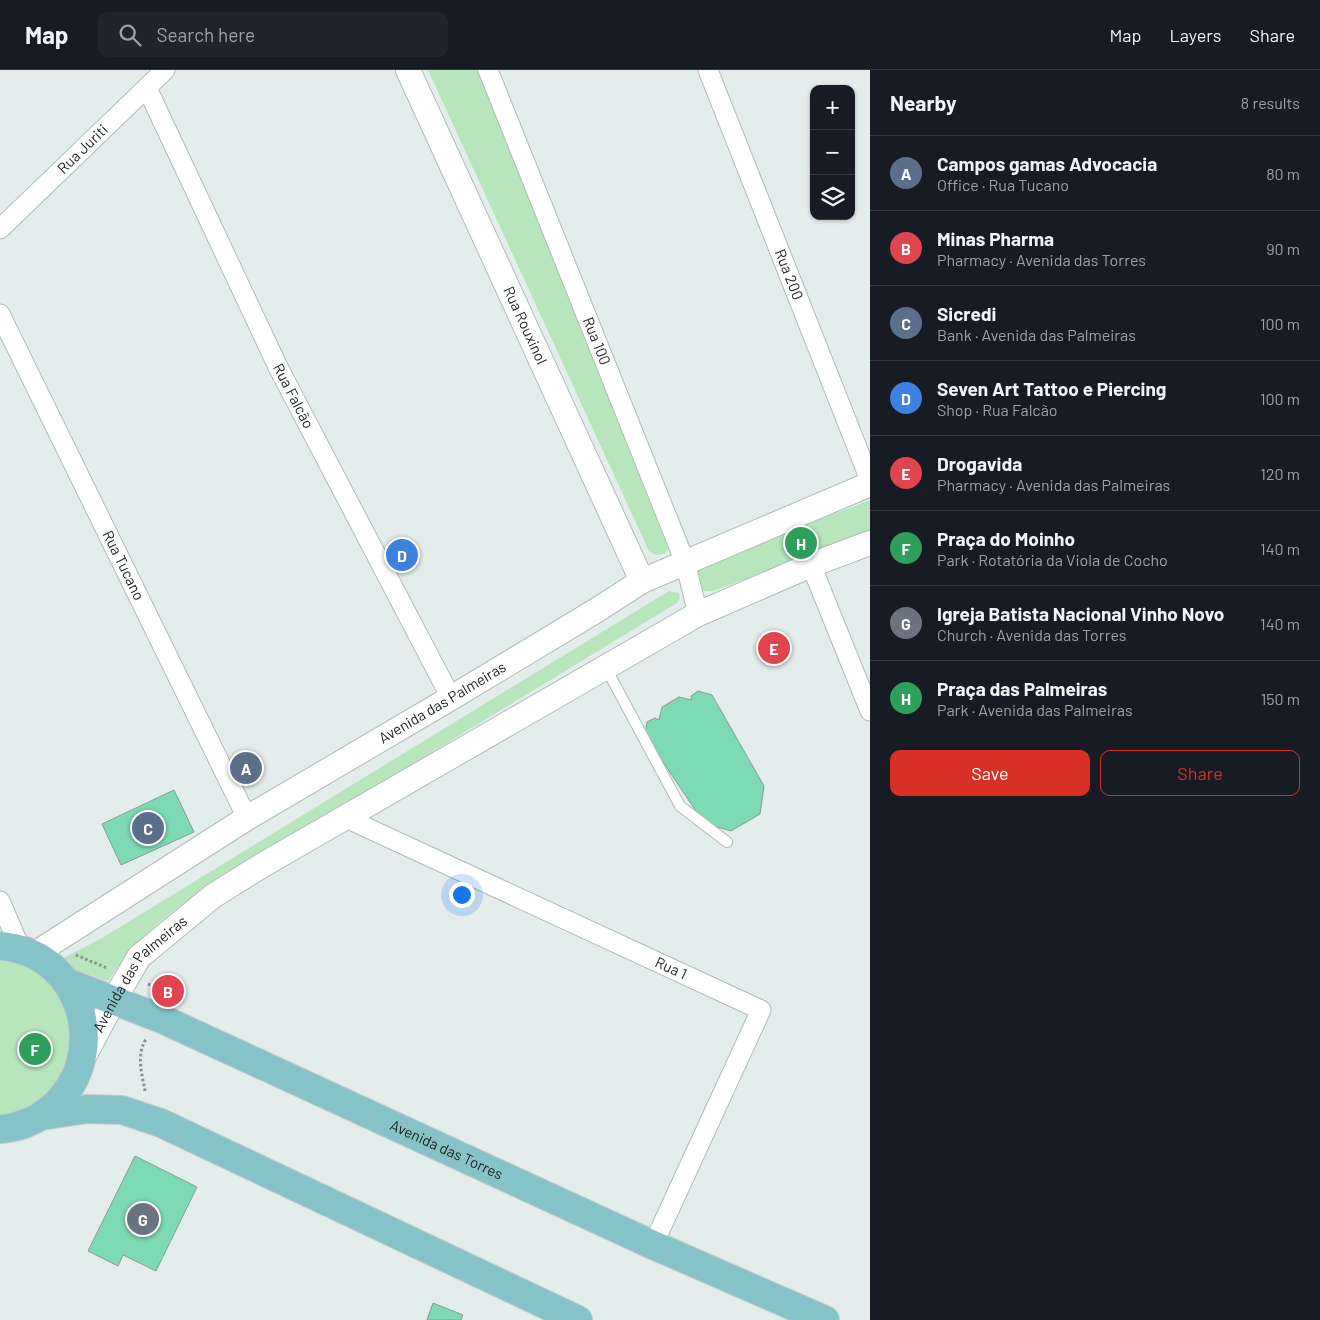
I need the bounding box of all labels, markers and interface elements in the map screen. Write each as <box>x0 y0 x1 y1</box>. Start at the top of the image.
search box <box>98 12 448 57</box>
text: Map <box>25 20 68 49</box>
icon: search <box>116 21 144 49</box>
text: Search here <box>156 23 255 46</box>
text: Map <box>1109 24 1141 46</box>
text: Layers <box>1169 24 1222 46</box>
text: Share <box>1250 24 1295 46</box>
map controls <box>810 85 855 220</box>
button: + <box>810 85 855 130</box>
text: Nearby <box>890 90 956 115</box>
text: 8 results <box>1241 93 1300 112</box>
street label: Rua Juriti <box>53 120 111 177</box>
button: − <box>810 130 855 175</box>
text: Campos gamas Advocacia <box>937 152 1157 175</box>
text: A <box>901 164 911 183</box>
text: 80 m <box>1266 164 1300 183</box>
button: layers <box>810 175 855 220</box>
text: Office · Rua Tucano <box>937 175 1069 194</box>
text: Minas Pharma <box>937 227 1054 250</box>
text: B <box>901 239 911 258</box>
text: 90 m <box>1266 239 1300 258</box>
street label: Rua 200 <box>772 246 808 302</box>
text: Pharmacy · Avenida das Torres <box>937 250 1146 269</box>
street label: Rua Rouxinol <box>500 283 552 367</box>
text: Sicredi <box>937 302 996 325</box>
street label: Rua 100 <box>580 314 615 367</box>
text: C <box>901 314 911 333</box>
text: 100 m <box>1260 314 1300 333</box>
text: Bank · Avenida das Palmeiras <box>937 325 1136 344</box>
street label: Rua Falcão <box>270 360 318 431</box>
text: Seven Art Tattoo e Piercing <box>937 377 1166 400</box>
text: D <box>901 389 911 408</box>
text: 100 m <box>1260 389 1300 408</box>
text: Shop · Rua Falcão <box>937 400 1057 419</box>
text: Drogavida <box>937 452 1022 475</box>
text: E <box>901 464 911 483</box>
text: 120 m <box>1260 464 1300 483</box>
text: Pharmacy · Avenida das Palmeiras <box>937 475 1170 494</box>
pin: H <box>785 524 817 562</box>
street label: Rua Tucano <box>99 527 149 603</box>
text: Praça do Moinho <box>937 527 1075 550</box>
pin: D <box>386 536 418 574</box>
text: F <box>902 539 910 558</box>
text: 140 m <box>1260 539 1300 558</box>
text: Park · Rotatória da Viola de Cocho <box>937 550 1168 569</box>
text: Igreja Batista Nacional Vinho Novo <box>937 602 1224 625</box>
text: G <box>901 614 911 633</box>
text: 140 m <box>1260 614 1300 633</box>
text: Church · Avenida das Torres <box>937 625 1126 644</box>
pin: E <box>758 629 790 667</box>
street label: Avenida das Palmeiras <box>375 657 509 747</box>
text: Praça das Palmeiras <box>937 677 1107 700</box>
text: H <box>901 689 911 708</box>
text: 150 m <box>1261 689 1300 708</box>
text: Park · Avenida das Palmeiras <box>937 700 1133 719</box>
pin: A <box>230 749 262 787</box>
button: Save <box>890 750 1090 796</box>
button: Share <box>1100 750 1300 796</box>
pin: C <box>132 809 164 847</box>
your location <box>449 882 475 908</box>
street label: Avenida das Palmeiras <box>88 911 190 1035</box>
street label: Rua 1 <box>652 952 690 983</box>
pin: B <box>152 972 184 1010</box>
pin: F <box>19 1030 51 1068</box>
street label: Avenida das Torres <box>388 1115 506 1183</box>
pin: G <box>127 1200 159 1238</box>

